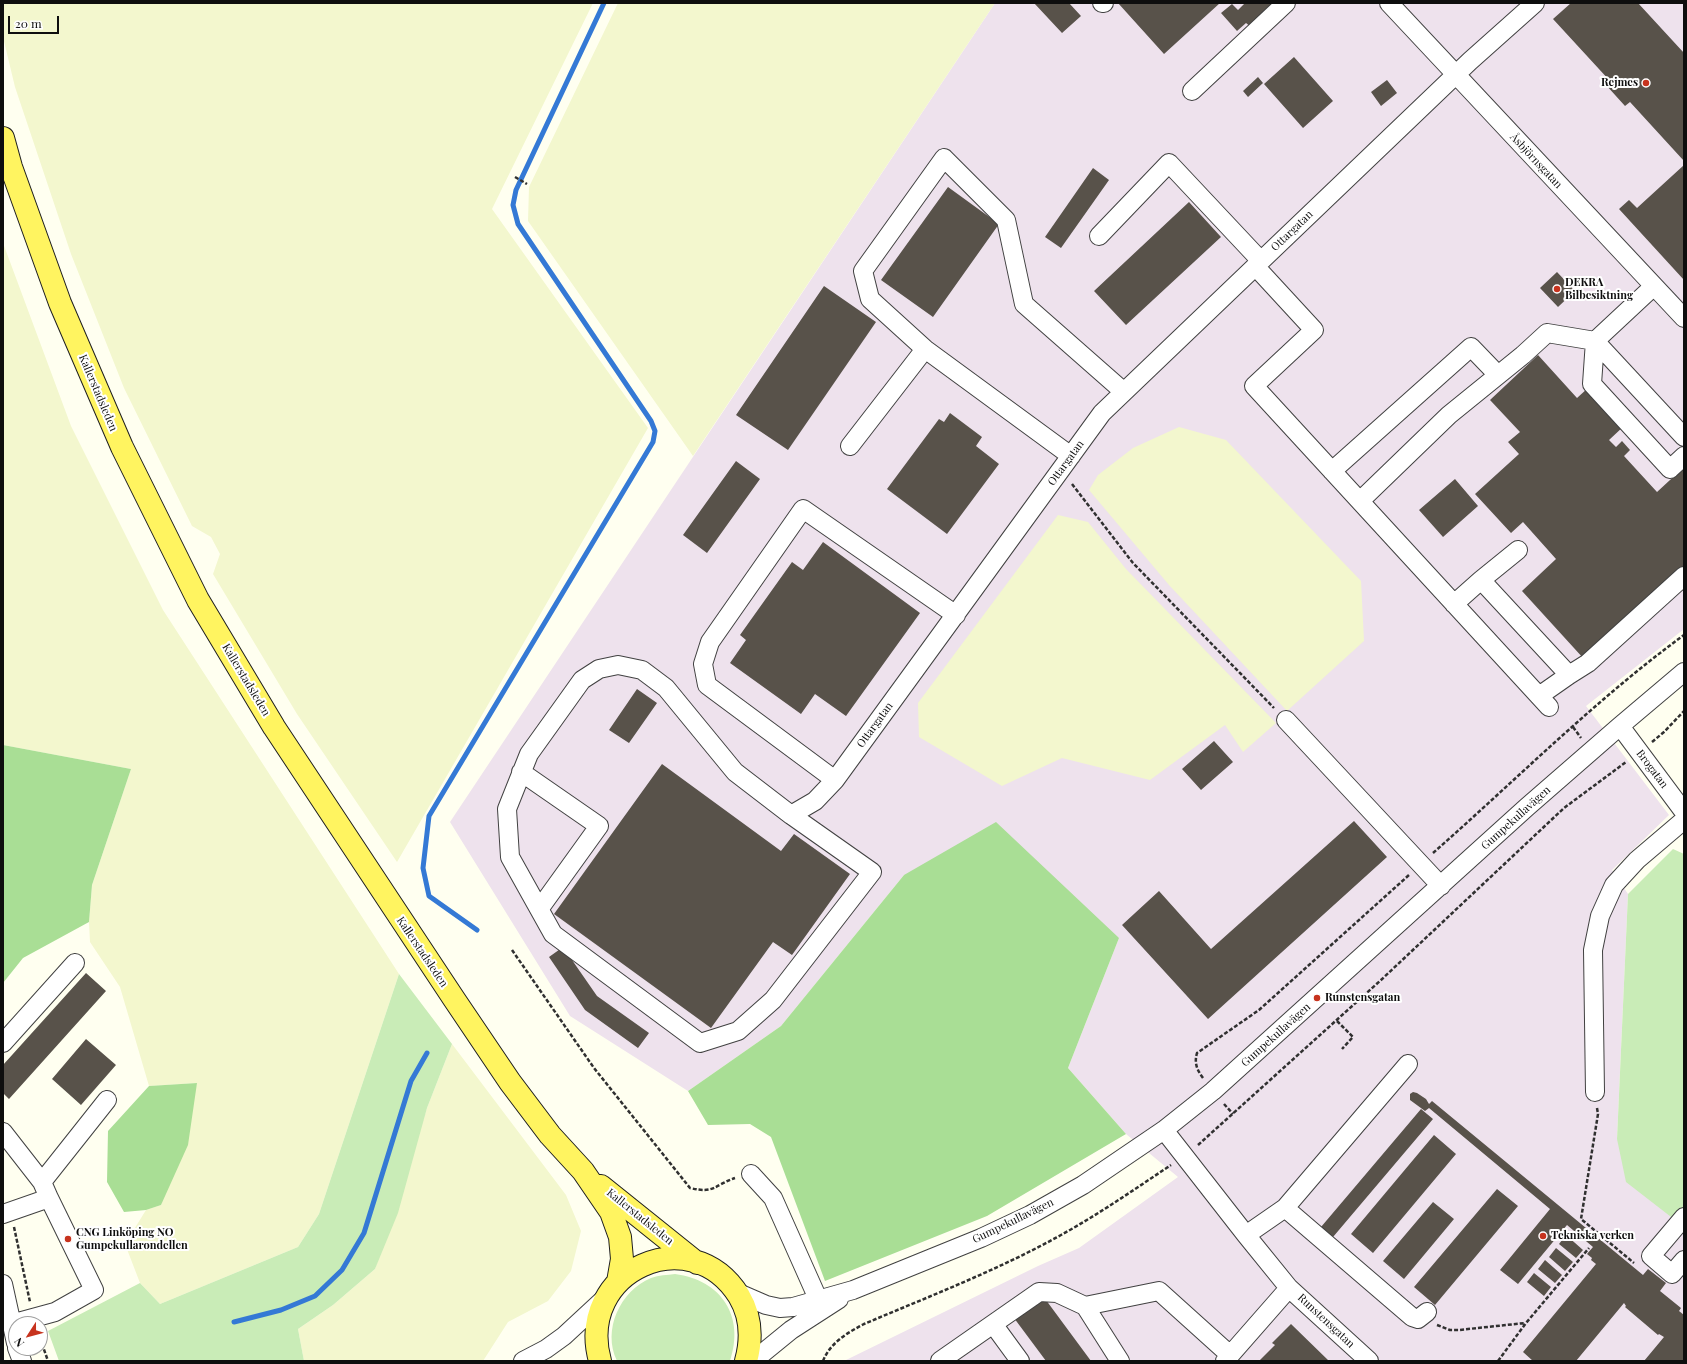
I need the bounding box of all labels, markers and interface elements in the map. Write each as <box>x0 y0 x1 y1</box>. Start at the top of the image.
scale bar <box>10 8 61 34</box>
text: 20 m <box>15 15 42 31</box>
place label: Rejmes <box>1601 76 1638 90</box>
marker: Rejmes <box>1641 78 1651 88</box>
street label: Åsbjörnsgatan <box>1507 131 1565 191</box>
street label: Ottargatan <box>1268 208 1316 254</box>
place label: DEKRA Bilbesiktning <box>1565 276 1633 302</box>
marker: DEKRA Bilbesiktning <box>1552 284 1562 294</box>
street label: Kallerstadsleden <box>76 353 120 433</box>
street label: Ottargatan <box>1045 438 1087 488</box>
street label: Kallerstadsleden <box>219 641 273 719</box>
street label: Ottargatan <box>854 700 896 750</box>
street label: Brogatan <box>1633 747 1671 791</box>
street label: Gumpekullavägen <box>1479 783 1553 853</box>
street label: Kallerstadsleden <box>394 914 450 990</box>
place label: Runstensgatan <box>1325 991 1400 1005</box>
marker: Runstensgatan <box>1312 993 1322 1003</box>
street label: Gumpekullavägen <box>1239 1000 1313 1070</box>
street label: Kallerstadsleden <box>604 1186 676 1248</box>
street label: Gumpekullavägen <box>970 1196 1056 1246</box>
place label: CNG Linköping NO Gumpekullarondellen <box>76 1226 188 1252</box>
place label: Tekniska verken <box>1551 1229 1634 1243</box>
marker: Tekniska verken <box>1538 1231 1548 1241</box>
marker: CNG Linköping NO Gumpekullarondellen <box>63 1234 73 1244</box>
street label: Runstensgatan <box>1295 1291 1357 1351</box>
north arrow <box>8 1316 48 1356</box>
text: N <box>10 1335 27 1350</box>

